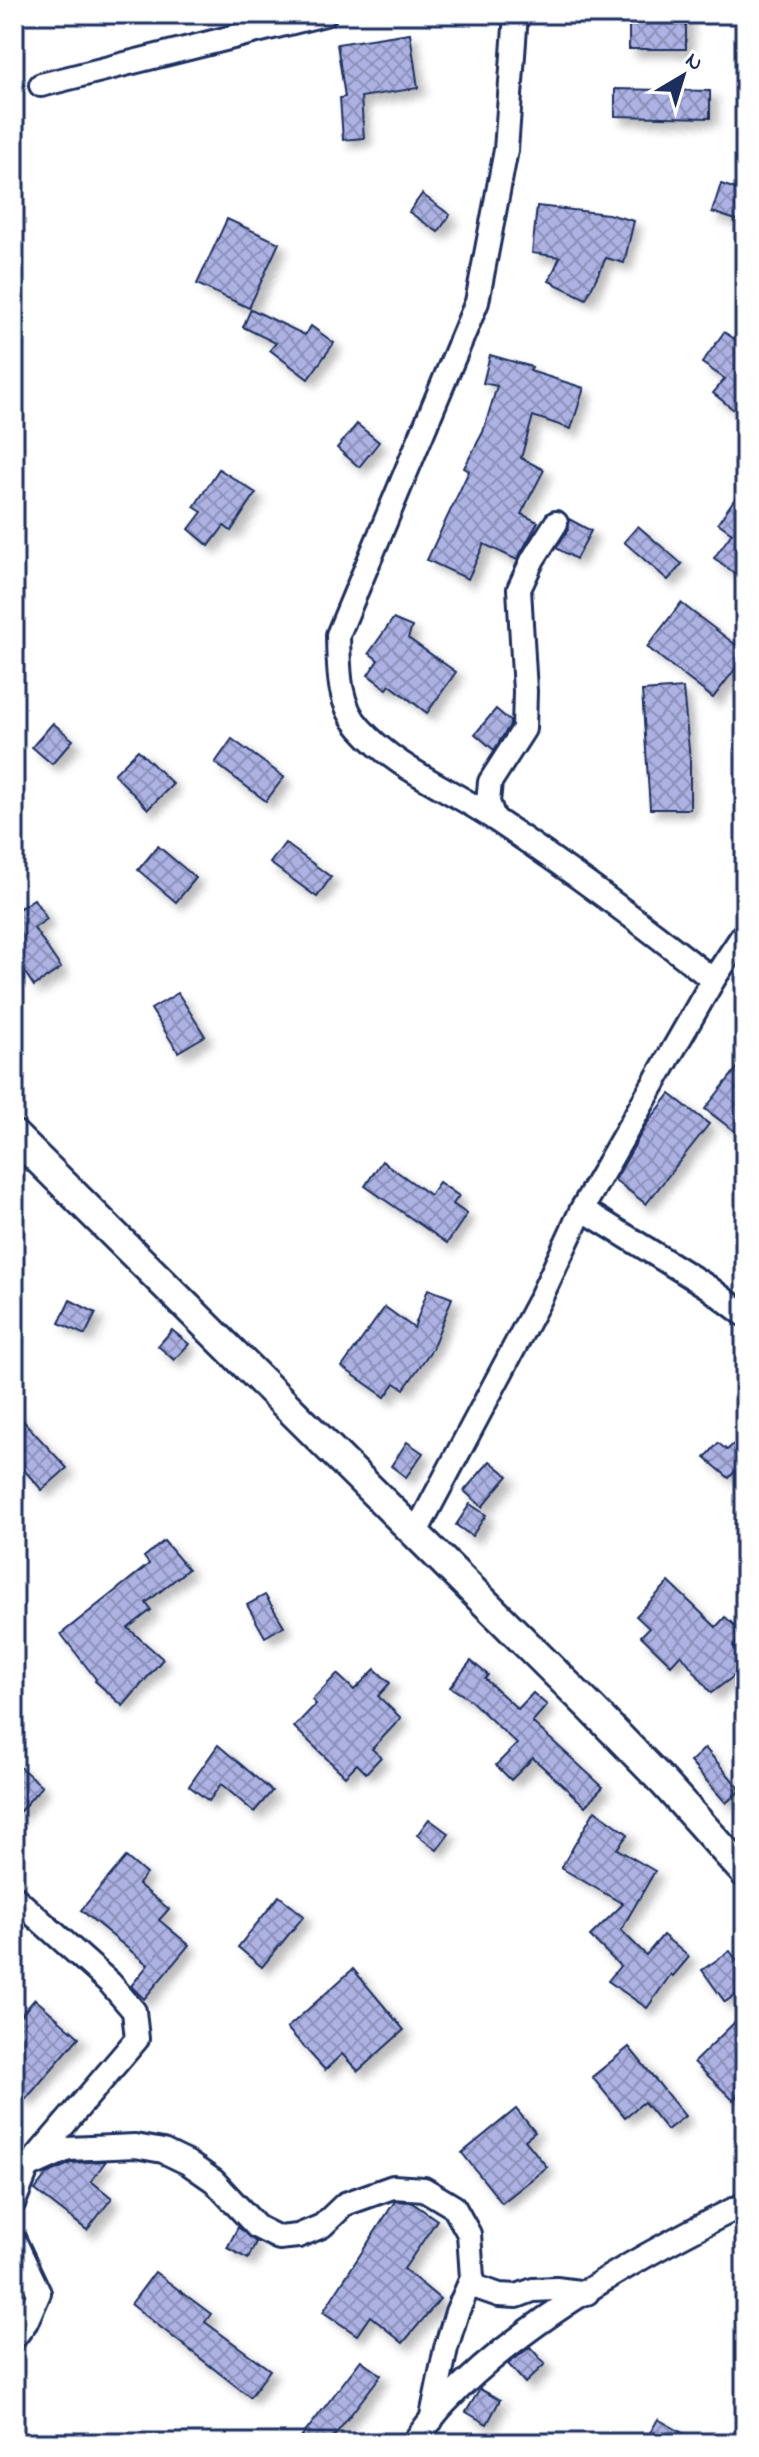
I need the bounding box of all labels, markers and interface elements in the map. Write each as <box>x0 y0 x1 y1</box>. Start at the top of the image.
north arrow <box>643 36 723 116</box>
text: N <box>678 45 709 80</box>

